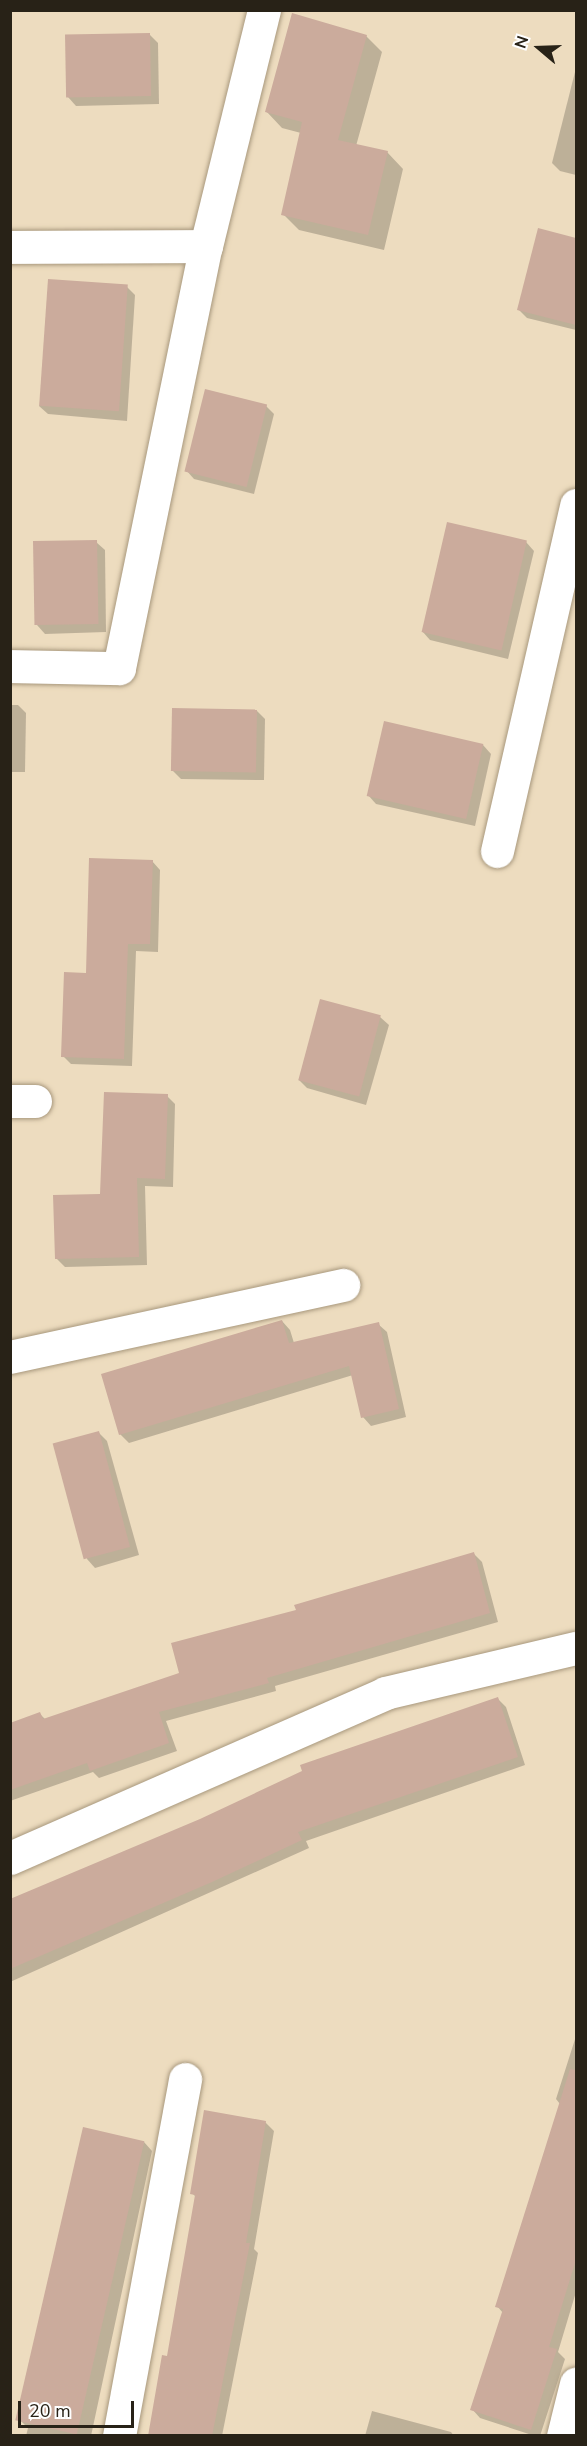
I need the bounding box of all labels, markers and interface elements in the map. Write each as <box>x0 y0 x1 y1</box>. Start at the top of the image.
north arrow <box>509 18 569 78</box>
text: N <box>510 33 534 51</box>
scale bar <box>21 2389 136 2427</box>
text: 20 m <box>29 2399 71 2423</box>

